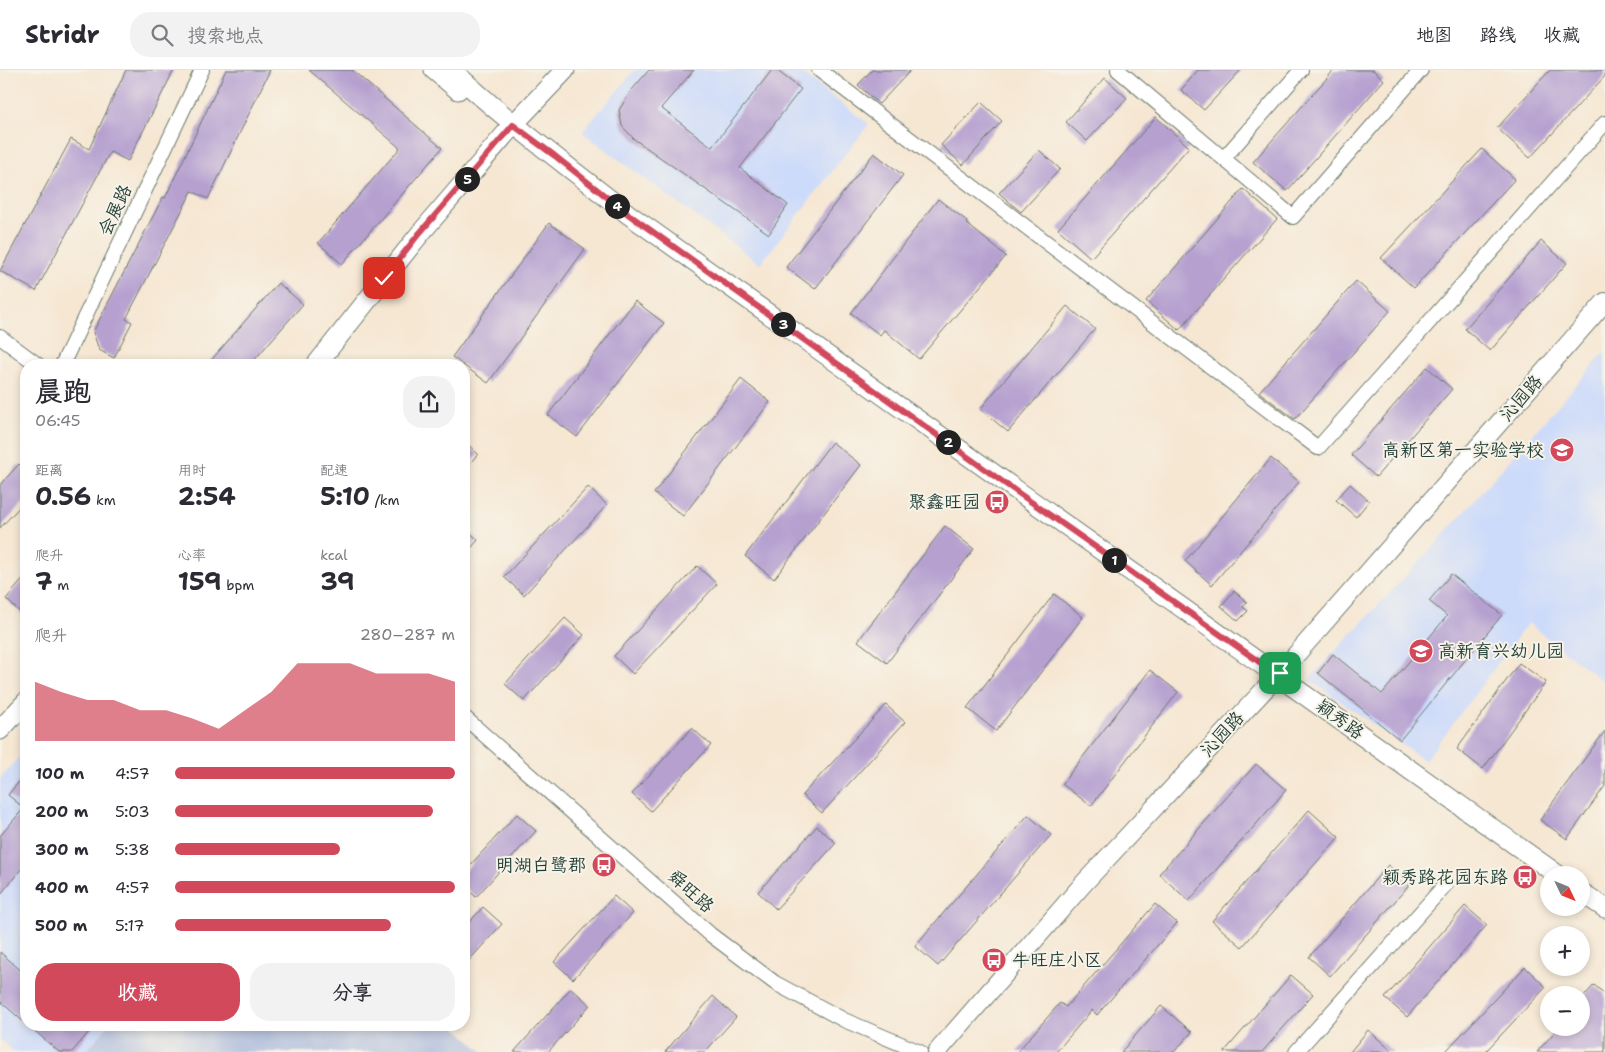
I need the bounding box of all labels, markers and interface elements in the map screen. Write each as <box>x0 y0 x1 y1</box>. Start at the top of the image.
search box <box>130 12 480 57</box>
text: Stridr <box>25 19 100 51</box>
icon: search <box>148 21 176 49</box>
text: 搜索地点 <box>188 23 264 48</box>
text: 地图 <box>1416 23 1452 47</box>
text: 路线 <box>1480 23 1516 47</box>
text: 收藏 <box>1544 23 1580 47</box>
pin: 5 <box>454 166 480 192</box>
text: 5 <box>463 170 472 188</box>
street label: 会展路 <box>93 180 137 240</box>
pin: 4 <box>604 194 630 218</box>
text: 4 <box>613 197 622 215</box>
pin <box>363 257 405 299</box>
icon: check <box>370 264 398 292</box>
pin: 3 <box>770 312 796 336</box>
text: 3 <box>779 315 788 333</box>
street label: 沁园路 <box>1494 370 1548 426</box>
text: 晨跑 <box>35 372 91 410</box>
button: share <box>403 376 455 428</box>
text: 06:45 <box>35 410 81 431</box>
pin: 2 <box>936 430 960 454</box>
text: 2 <box>944 433 953 451</box>
school or university icon: 高新区第一实验学校 <box>1549 437 1575 463</box>
place label: 高新区第一实验学校 <box>1382 438 1544 462</box>
text: 距离 <box>35 461 63 479</box>
text: 用时 <box>178 461 206 479</box>
text: 配速 <box>320 461 348 479</box>
text: 0.56 <box>35 479 91 513</box>
text: 2:54 <box>178 479 236 513</box>
text: 5:10 <box>320 479 370 513</box>
bus stop icon: 聚鑫旺园 <box>984 489 1010 515</box>
place label: 聚鑫旺园 <box>908 490 980 514</box>
text: km <box>91 491 116 509</box>
text: /km <box>370 491 400 509</box>
text: 爬升 <box>35 546 63 564</box>
text: 心率 <box>178 546 206 564</box>
text: kcal <box>320 546 348 564</box>
pin: 1 <box>1102 548 1126 572</box>
text: 1 <box>1111 551 1118 569</box>
text: 7 <box>35 564 53 598</box>
text: 159 <box>178 564 221 598</box>
text: 39 <box>320 564 355 598</box>
text: m <box>53 576 69 594</box>
text: bpm <box>221 576 254 594</box>
text: 280–287 m <box>360 624 455 645</box>
text: 爬升 <box>35 625 67 646</box>
school or university icon: 高新育兴幼儿园 <box>1408 638 1434 664</box>
place label: 高新育兴幼儿园 <box>1438 639 1564 663</box>
pin <box>1259 652 1301 694</box>
icon: arrive <box>1266 659 1294 687</box>
street label: 颖秀路 <box>1311 693 1369 745</box>
street label: 沁园路 <box>1195 706 1249 762</box>
text: 100 m <box>35 763 84 784</box>
text: 4:57 <box>115 763 150 784</box>
text: 200 m <box>35 801 88 822</box>
text: 5:03 <box>115 801 150 822</box>
text: 300 m <box>35 839 89 860</box>
text: 5:38 <box>115 839 150 860</box>
bus stop icon: 明湖白鹭郡 <box>591 852 617 878</box>
place label: 明湖白鹭郡 <box>496 853 586 877</box>
street label: 舜旺路 <box>663 864 719 918</box>
bus stop icon: 颖秀路花园东路 <box>1512 864 1538 890</box>
place label: 颖秀路花园东路 <box>1382 865 1508 889</box>
north arrow <box>1540 866 1590 916</box>
map controls <box>1540 866 1590 1036</box>
text: 400 m <box>35 877 89 898</box>
text: 4:57 <box>115 877 150 898</box>
text: 500 m <box>35 915 87 936</box>
text: 5:17 <box>115 915 145 936</box>
button: + <box>1540 926 1590 976</box>
bus stop icon: 牛旺庄小区 <box>981 947 1007 973</box>
place label: 牛旺庄小区 <box>1012 948 1102 972</box>
button: 收藏 <box>35 963 240 1021</box>
button: 分享 <box>250 963 455 1021</box>
button: − <box>1540 986 1590 1036</box>

